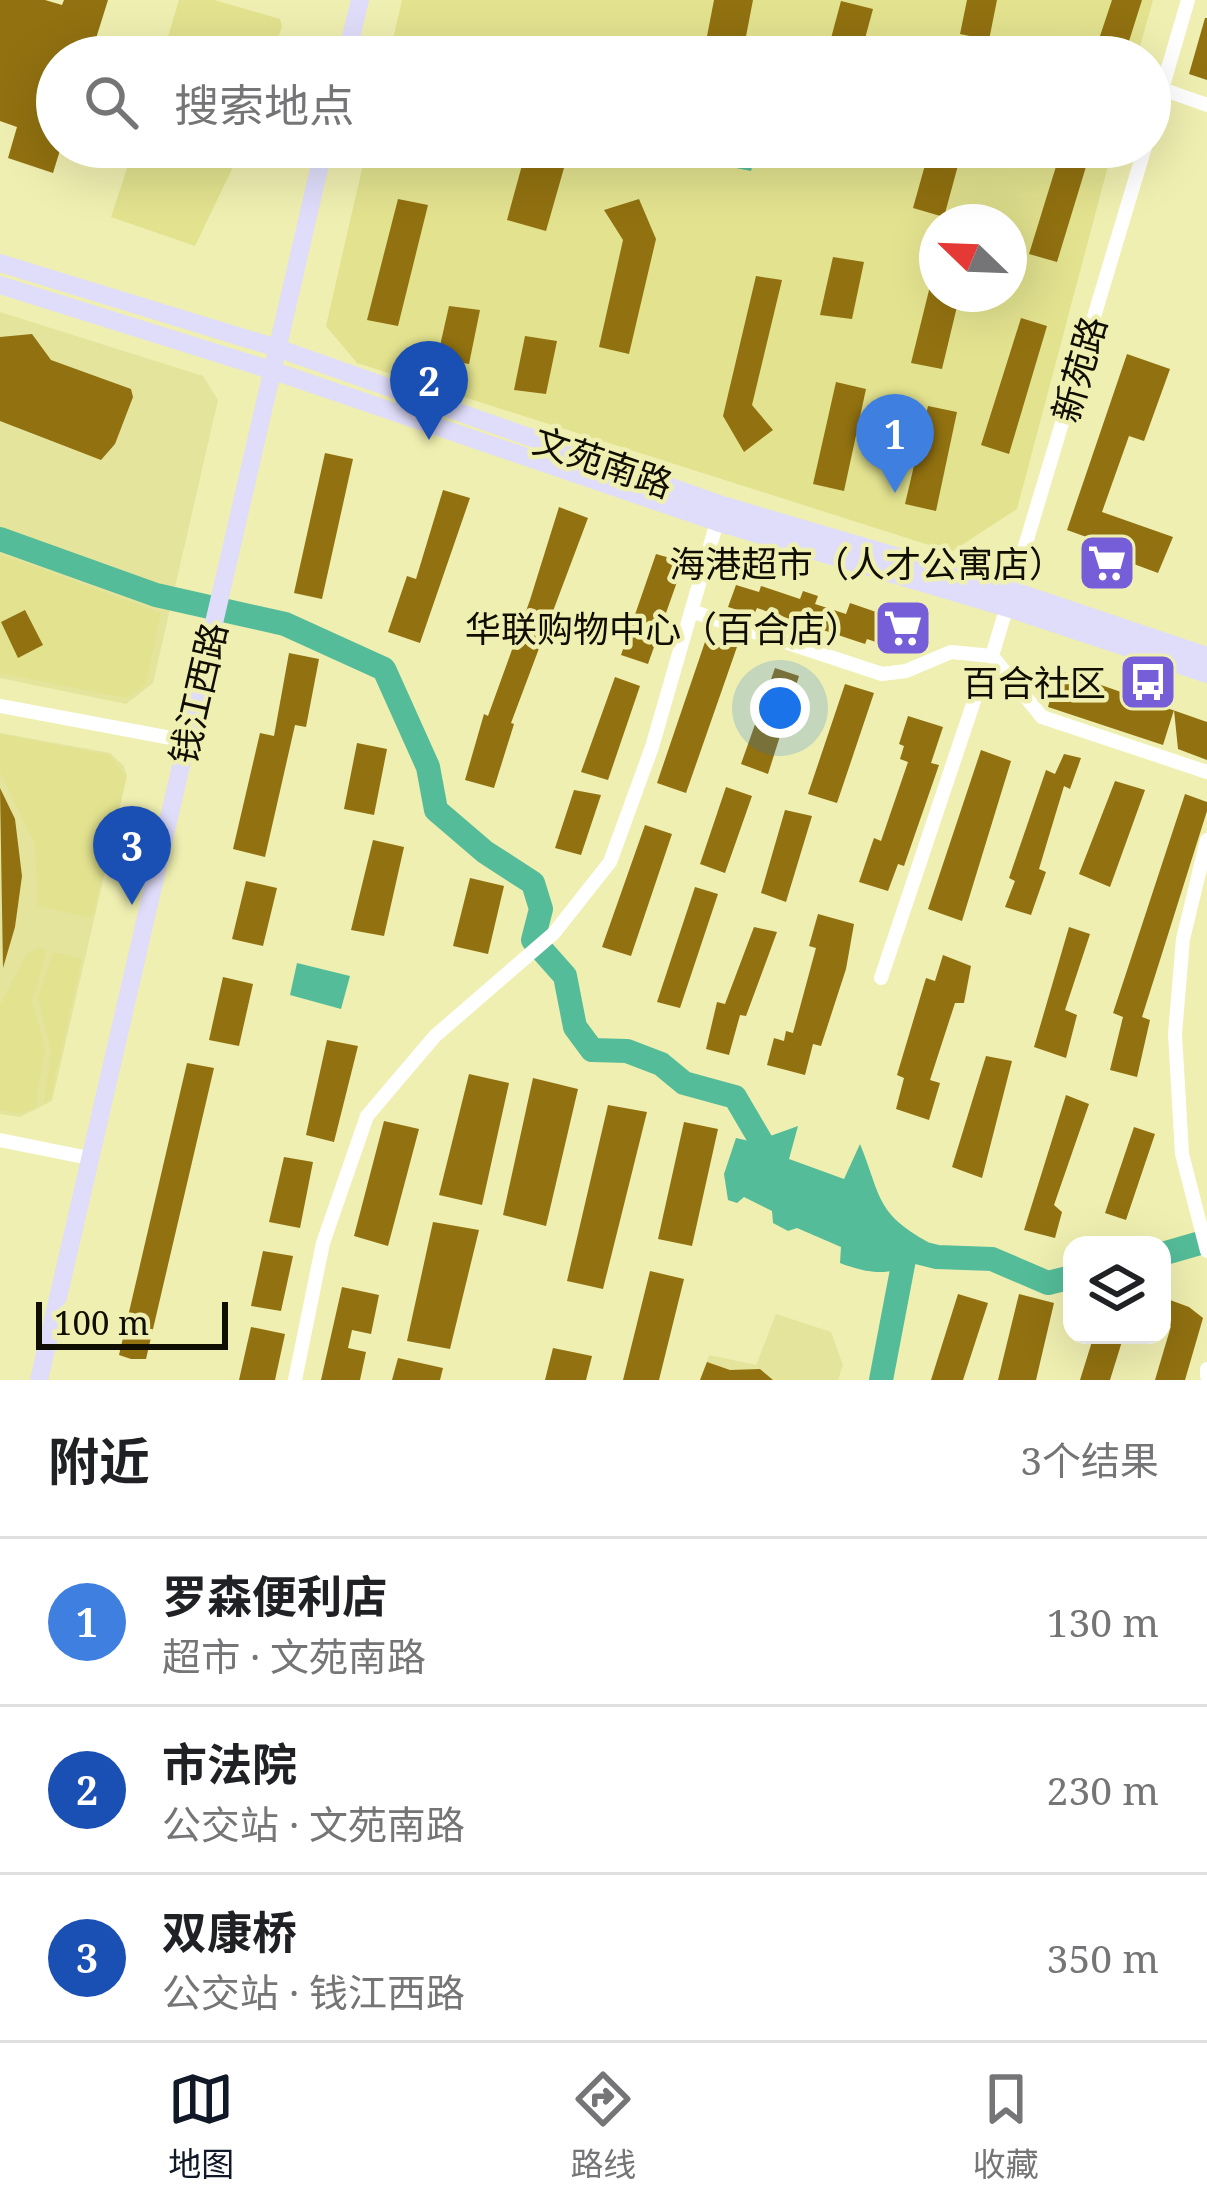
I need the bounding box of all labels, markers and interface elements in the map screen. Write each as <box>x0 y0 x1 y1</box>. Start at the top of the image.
search box <box>36 36 1171 168</box>
icon: search <box>78 69 144 135</box>
text: 搜索地点 <box>174 74 354 135</box>
north arrow <box>919 204 1027 312</box>
street label: 新苑路 <box>1041 310 1117 428</box>
pin: 2 <box>390 341 468 440</box>
pin: 1 <box>856 394 934 493</box>
street label: 文苑南路 <box>527 415 679 509</box>
supermarket icon: 海港超市（人才公寓店） <box>1076 532 1138 594</box>
place label: 海港超市（人才公寓店） <box>669 539 1065 588</box>
supermarket icon: 华联购物中心（百合店） <box>872 597 934 659</box>
place label: 华联购物中心（百合店） <box>465 604 861 653</box>
street label: 钱江西路 <box>158 617 238 769</box>
bus stop icon: 百合社区 <box>1117 651 1179 713</box>
place label: 百合社区 <box>962 658 1106 707</box>
your location <box>750 678 810 738</box>
pin: 3 <box>93 806 171 905</box>
map controls <box>1063 1236 1171 1344</box>
button: layers <box>1063 1236 1171 1344</box>
scale bar <box>36 1296 228 1349</box>
text: 100 m <box>54 1300 149 1345</box>
text: 附近 <box>48 1425 150 1495</box>
text: 3个结果 <box>1020 1433 1159 1486</box>
text: 罗森便利店 <box>162 1565 387 1626</box>
text: 1 <box>76 1595 98 1648</box>
text: 130 m <box>1047 1595 1159 1648</box>
text: 超市 · 文苑南路 <box>162 1629 426 1682</box>
text: 市法院 <box>162 1733 297 1794</box>
text: 2 <box>76 1763 98 1816</box>
text: 230 m <box>1047 1763 1159 1816</box>
text: 公交站 · 文苑南路 <box>162 1797 465 1850</box>
text: 双康桥 <box>162 1901 297 1962</box>
text: 3 <box>76 1931 98 1984</box>
text: 350 m <box>1047 1931 1159 1984</box>
text: 公交站 · 钱江西路 <box>162 1965 465 2018</box>
tab: 地图 <box>168 2066 234 2186</box>
tab: 路线 <box>570 2066 636 2186</box>
tab: 收藏 <box>973 2066 1039 2186</box>

